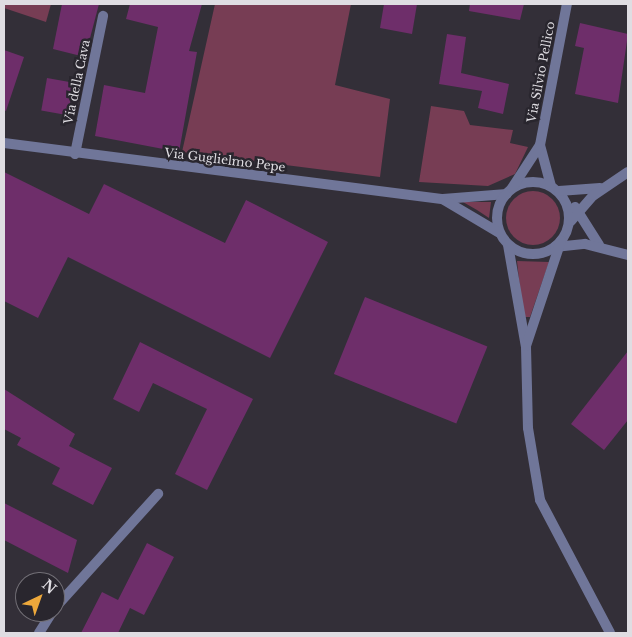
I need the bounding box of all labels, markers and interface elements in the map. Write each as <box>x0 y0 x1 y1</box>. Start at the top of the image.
street label: Via Silvio Pellico <box>524 20 558 124</box>
street label: Via della Cava <box>61 38 93 126</box>
street label: Via Guglielmo Pepe <box>164 145 286 175</box>
north arrow <box>15 572 65 622</box>
text: N <box>38 575 60 598</box>

